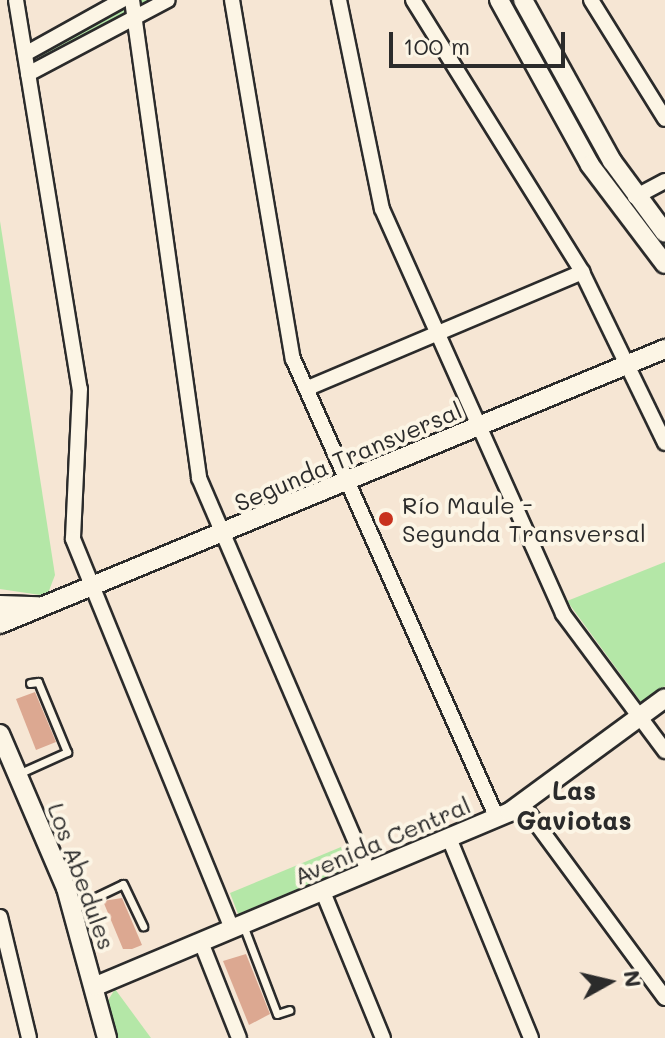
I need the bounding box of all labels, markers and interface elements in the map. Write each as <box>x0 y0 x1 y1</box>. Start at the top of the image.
scale bar <box>393 16 569 66</box>
text: 100 m <box>403 30 470 61</box>
street label: Segunda Transversal <box>230 395 466 517</box>
place label: Río Maule - Segunda Transversal <box>402 491 646 547</box>
marker: Río Maule - Segunda Transversal <box>377 510 395 528</box>
district label: Las Gaviotas <box>516 775 632 836</box>
street label: Avenida Central <box>289 790 475 890</box>
street label: Los Abedules <box>42 799 122 953</box>
north arrow <box>569 942 649 1022</box>
text: N <box>618 968 649 989</box>

